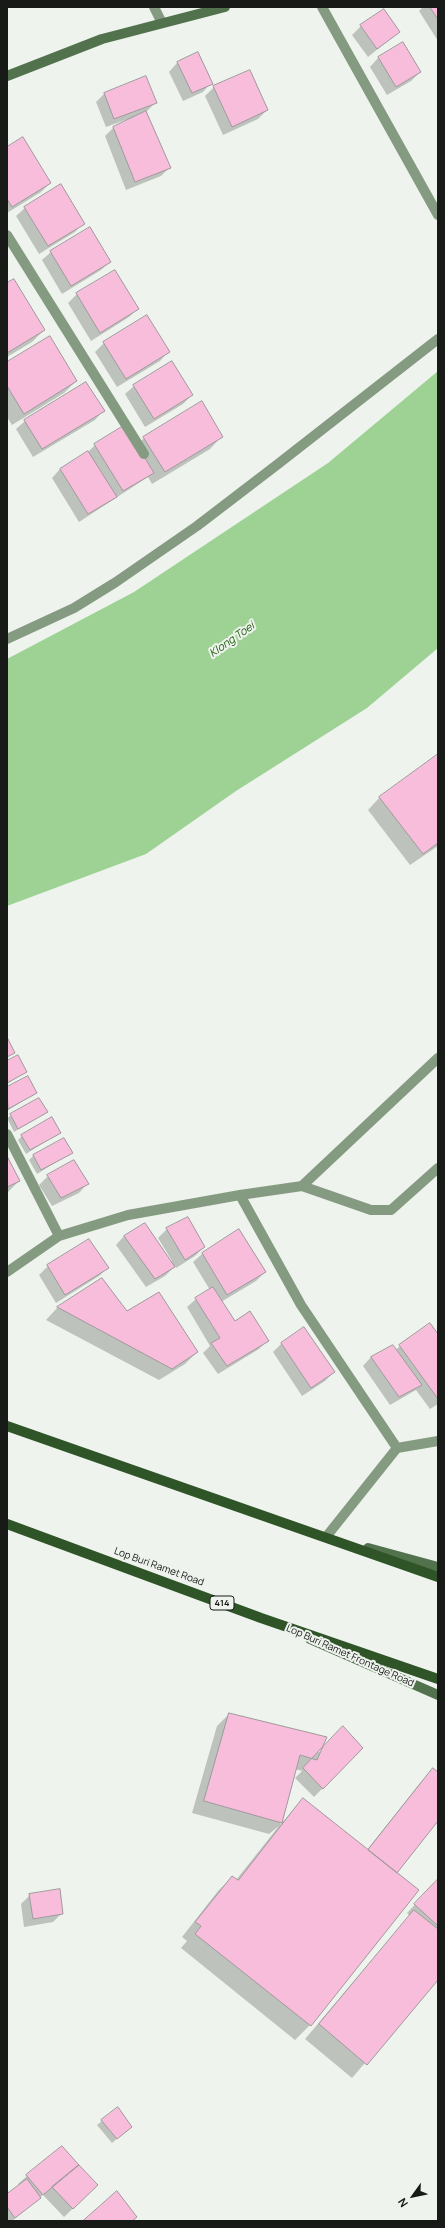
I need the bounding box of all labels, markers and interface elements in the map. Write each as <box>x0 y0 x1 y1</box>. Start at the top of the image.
water label: Klong Toei <box>207 620 257 660</box>
street label: Lop Buri Ramet Road <box>112 1545 206 1589</box>
road number: 414 <box>210 1596 234 1610</box>
street label: Lop Buri Ramet Frontage Road <box>284 1622 416 1690</box>
north arrow <box>393 2176 433 2216</box>
text: N <box>394 2195 411 2210</box>

